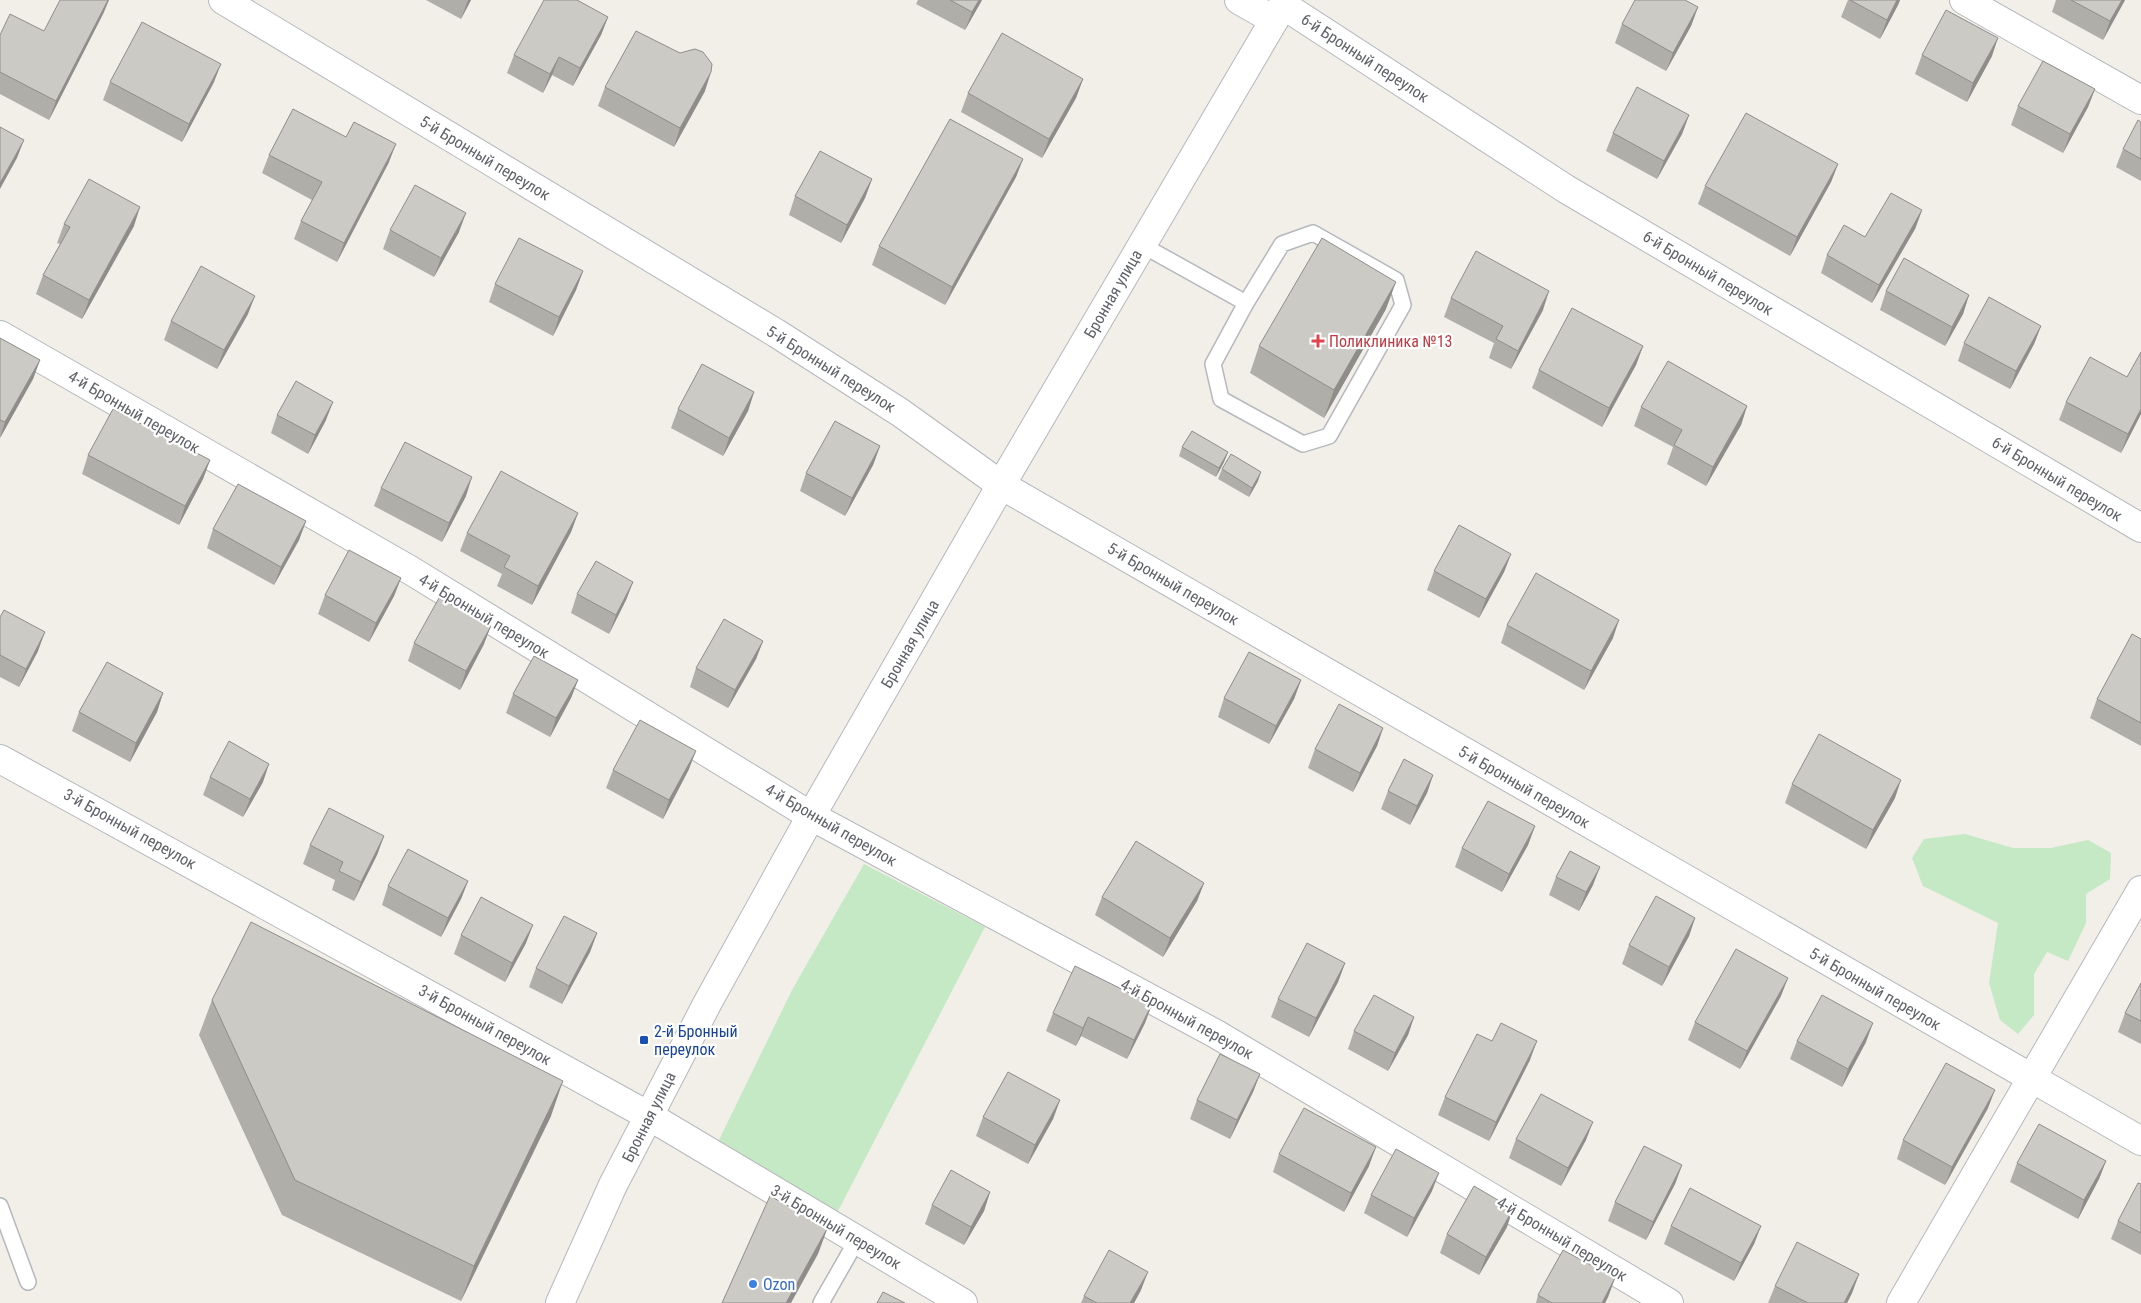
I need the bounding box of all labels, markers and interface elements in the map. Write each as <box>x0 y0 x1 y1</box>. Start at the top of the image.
street label: 6-й Бронный переулок <box>1298 10 1433 107</box>
street label: 5-й Бронный переулок <box>416 112 554 205</box>
street label: 6-й Бронный переулок <box>1639 227 1777 320</box>
street label: Бронная улица <box>1080 246 1146 342</box>
street label: 5-й Бронный переулок <box>763 322 899 417</box>
place label: Поликлиника №13 <box>1329 332 1452 351</box>
marker: Поликлиника №13 <box>1311 334 1325 348</box>
street label: 4-й Бронный переулок <box>65 367 203 458</box>
street label: 6-й Бронный переулок <box>1988 433 2126 526</box>
street label: 5-й Бронный переулок <box>1104 539 1242 630</box>
street label: 4-й Бронный переулок <box>415 570 553 663</box>
street label: Бронная улица <box>877 596 943 692</box>
street label: 5-й Бронный переулок <box>1455 742 1593 833</box>
street label: 4-й Бронный переулок <box>762 780 900 871</box>
street label: 3-й Бронный переулок <box>60 785 200 873</box>
street label: 5-й Бронный переулок <box>1806 944 1944 1035</box>
street label: 4-й Бронный переулок <box>1117 975 1257 1063</box>
street label: 3-й Бронный переулок <box>415 981 555 1069</box>
place label: 2-й Бронный переулок <box>654 1022 738 1059</box>
marker: 2-й Бронный переулок <box>638 1034 650 1046</box>
street label: Бронная улица <box>618 1069 680 1165</box>
street label: 3-й Бронный переулок <box>767 1181 905 1274</box>
street label: 4-й Бронный переулок <box>1493 1193 1631 1286</box>
place label: Ozon <box>763 1275 795 1294</box>
marker: Ozon <box>747 1278 759 1290</box>

